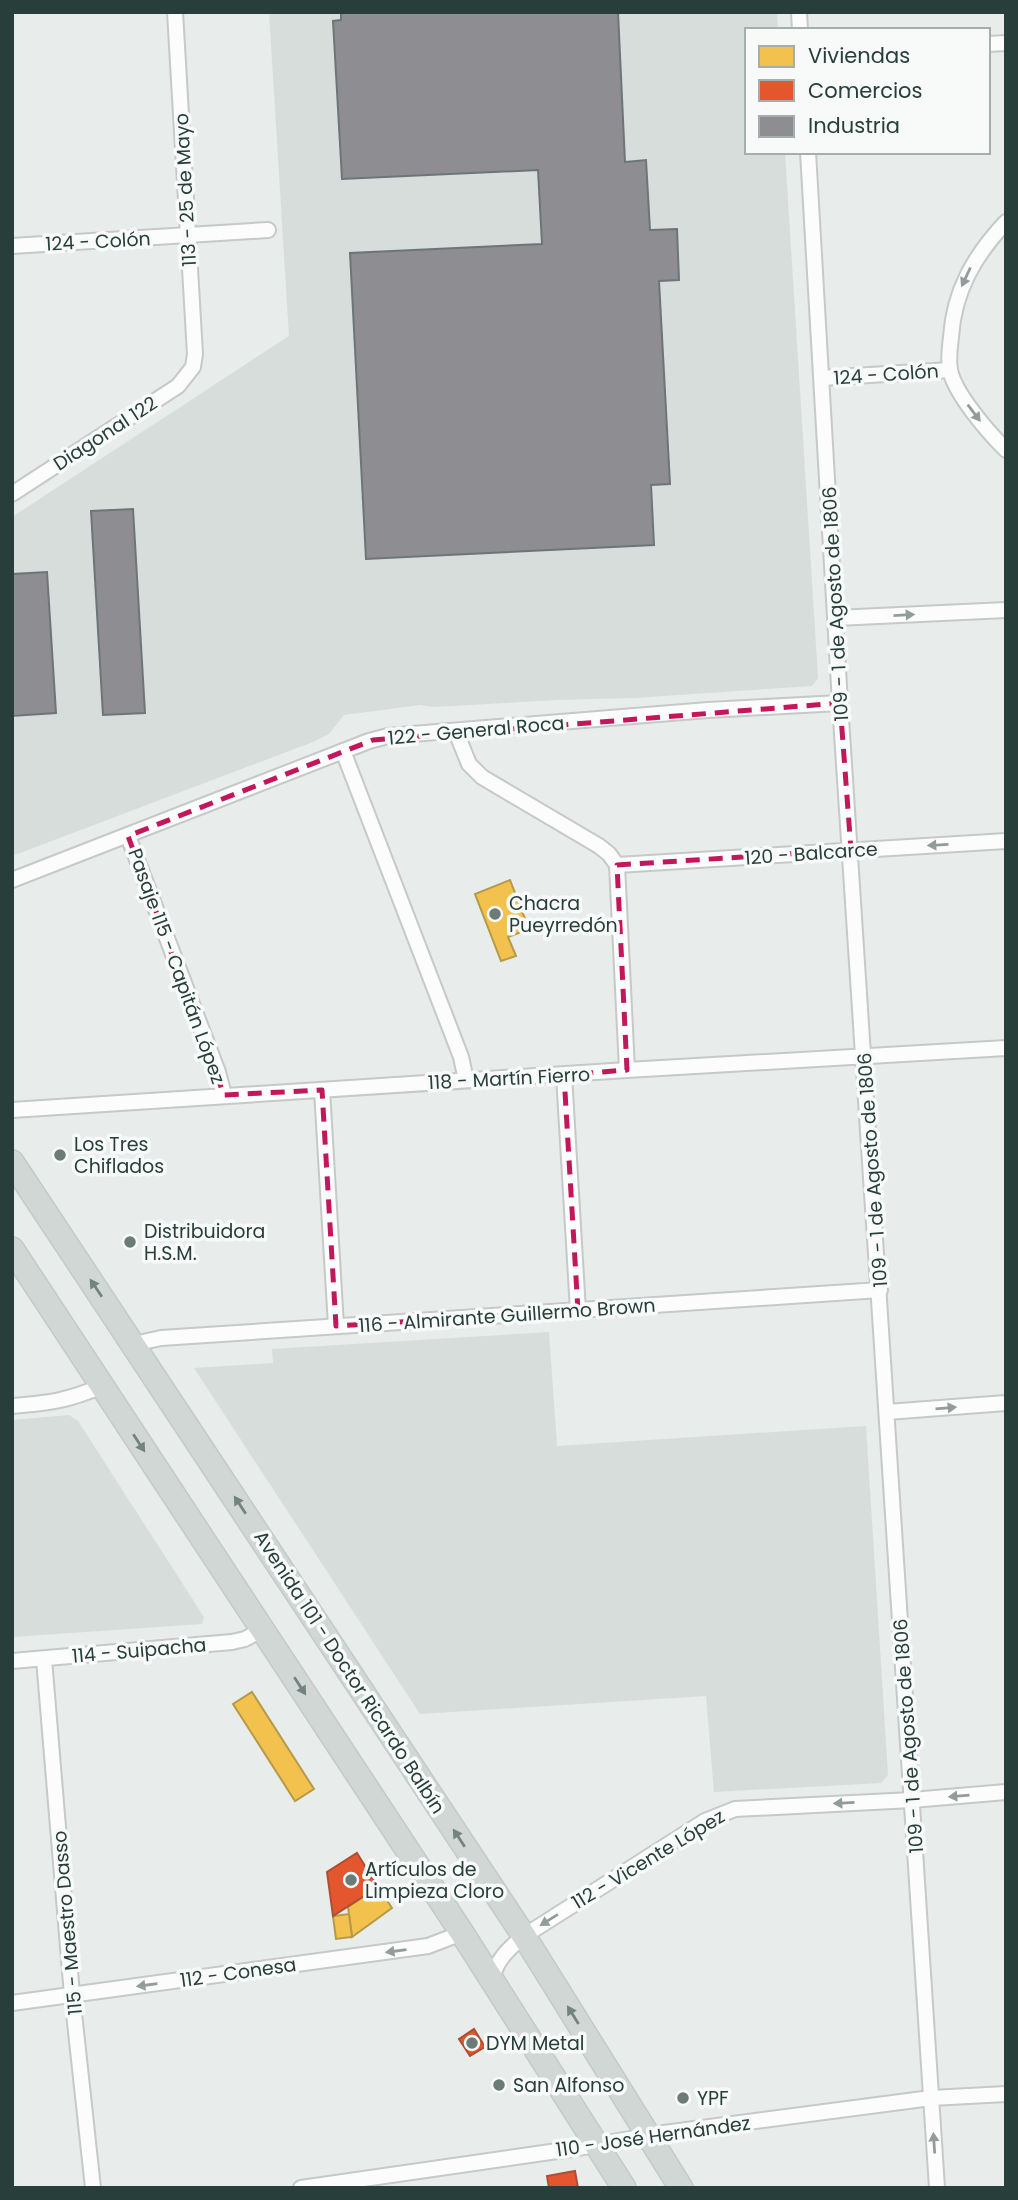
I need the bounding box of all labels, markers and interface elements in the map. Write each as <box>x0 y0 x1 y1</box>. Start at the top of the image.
legend <box>745 28 990 154</box>
text: Viviendas <box>808 41 910 70</box>
text: Comercios <box>808 76 922 105</box>
text: Industria <box>808 111 900 140</box>
street label: 113 - 25 de Mayo <box>168 113 203 267</box>
street label: 124 - Colón <box>45 225 151 258</box>
one-way arrow <box>960 267 972 287</box>
street label: 124 - Colón <box>833 357 940 392</box>
street label: Diagonal 122 <box>48 390 162 477</box>
one-way arrow <box>966 403 981 421</box>
street label: 109 - 1 de Agosto de 1806 <box>816 486 855 722</box>
one-way arrow <box>893 609 915 620</box>
street label: 122 - General Roca <box>387 709 565 752</box>
street label: 120 - Balcarce <box>744 835 879 872</box>
one-way arrow <box>926 840 948 851</box>
street label: Pasaje 115 - Capitán López <box>121 845 232 1088</box>
place label: Chacra Pueyrredón <box>509 890 618 939</box>
marker: Chacra Pueyrredón <box>487 906 503 922</box>
street label: 109 - 1 de Agosto de 1806 <box>851 1052 894 1288</box>
street label: 118 - Martín Fierro <box>427 1061 591 1096</box>
place label: Los Tres Chiflados <box>74 1131 164 1180</box>
marker: Los Tres Chiflados <box>52 1147 68 1163</box>
place label: Distribuidora H.S.M. <box>144 1218 265 1267</box>
marker: Distribuidora H.S.M. <box>122 1234 138 1250</box>
one-way arrow <box>90 1278 103 1297</box>
street label: 116 - Almirante Guillermo Brown <box>358 1292 656 1339</box>
one-way arrow <box>935 1402 957 1413</box>
one-way arrow <box>132 1434 145 1453</box>
one-way arrow <box>233 1496 247 1514</box>
street label: Avenida 101 - Doctor Ricardo Balbín <box>248 1525 451 1819</box>
street label: 109 - 1 de Agosto de 1806 <box>887 1618 930 1854</box>
street label: 114 - Suipacha <box>71 1631 207 1670</box>
one-way arrow <box>294 1676 307 1696</box>
one-way arrow <box>948 1791 970 1802</box>
one-way arrow <box>832 1798 854 1809</box>
street label: 112 - Vicente López <box>567 1803 730 1916</box>
one-way arrow <box>453 1828 466 1848</box>
street label: 115 - Maestro Dasso <box>46 1830 89 2016</box>
place label: Artículos de Limpieza Cloro <box>365 1856 504 1905</box>
marker: Artículos de Limpieza Cloro <box>343 1872 359 1888</box>
one-way arrow <box>540 1913 559 1926</box>
one-way arrow <box>385 1945 407 1956</box>
street label: 112 - Conesa <box>178 1951 298 1994</box>
one-way arrow <box>136 1980 158 1991</box>
one-way arrow <box>566 2005 579 2024</box>
place label: DYM Metal <box>486 2030 585 2057</box>
marker: DYM Metal <box>464 2035 480 2051</box>
place label: San Alfonso <box>513 2072 624 2099</box>
marker: San Alfonso <box>491 2077 507 2093</box>
place label: YPF <box>697 2085 729 2112</box>
marker: YPF <box>675 2090 691 2106</box>
street label: 110 - José Hernández <box>554 2109 752 2164</box>
one-way arrow <box>928 2132 939 2154</box>

